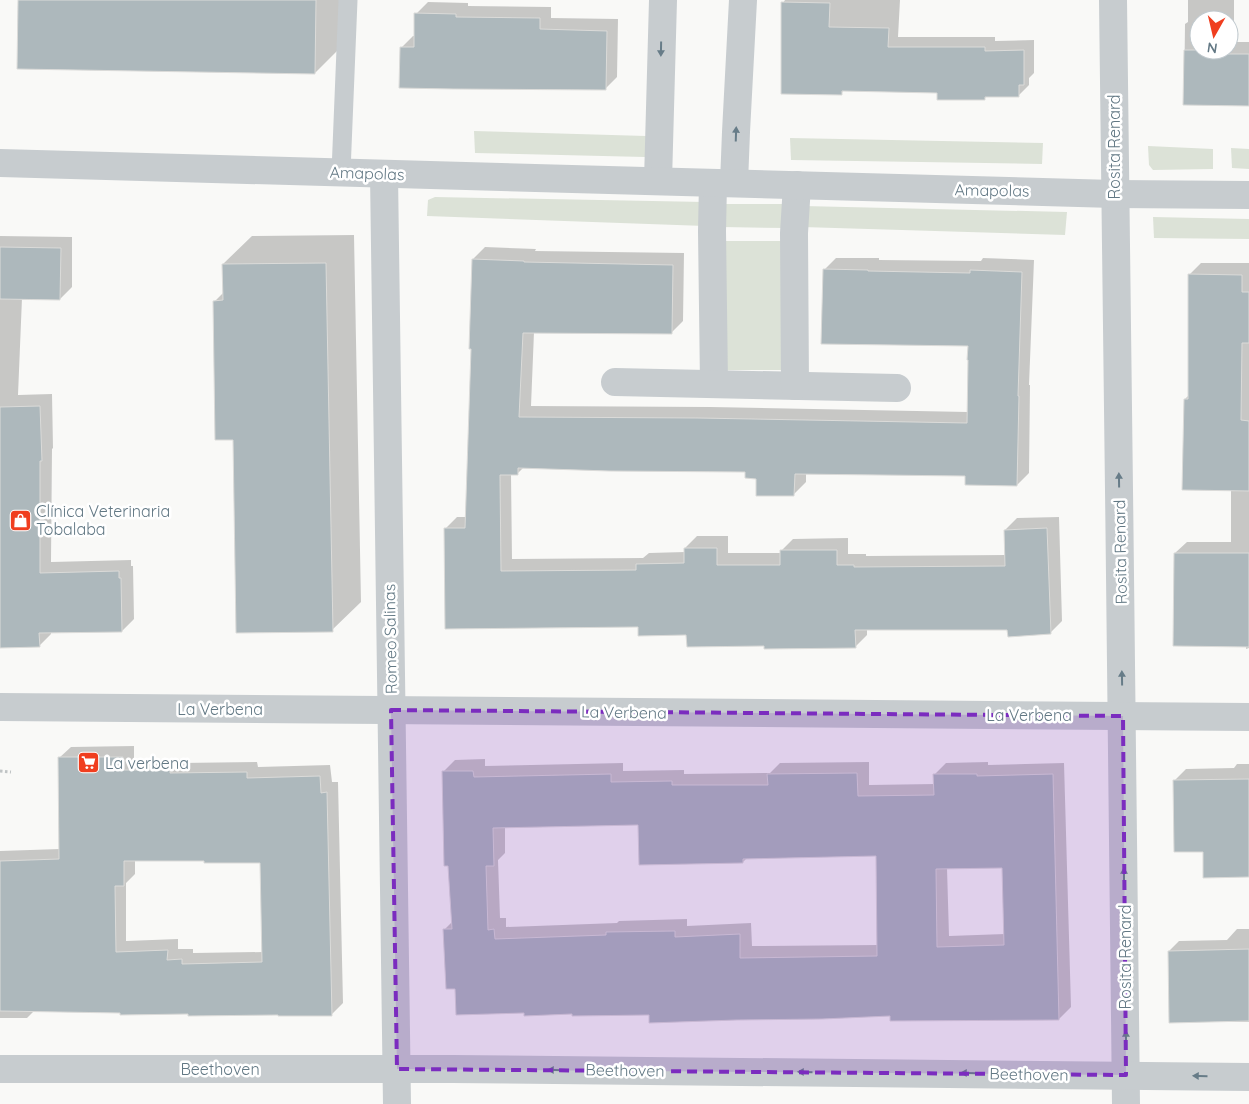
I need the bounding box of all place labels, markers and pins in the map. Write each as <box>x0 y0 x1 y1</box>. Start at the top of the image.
place label: Clínica Veterinaria Tobalaba <box>36 501 170 539</box>
shop icon: Clínica Veterinaria Tobalaba <box>8 508 32 532</box>
supermarket icon: La verbena <box>77 751 101 775</box>
place label: La verbena <box>105 753 189 773</box>

